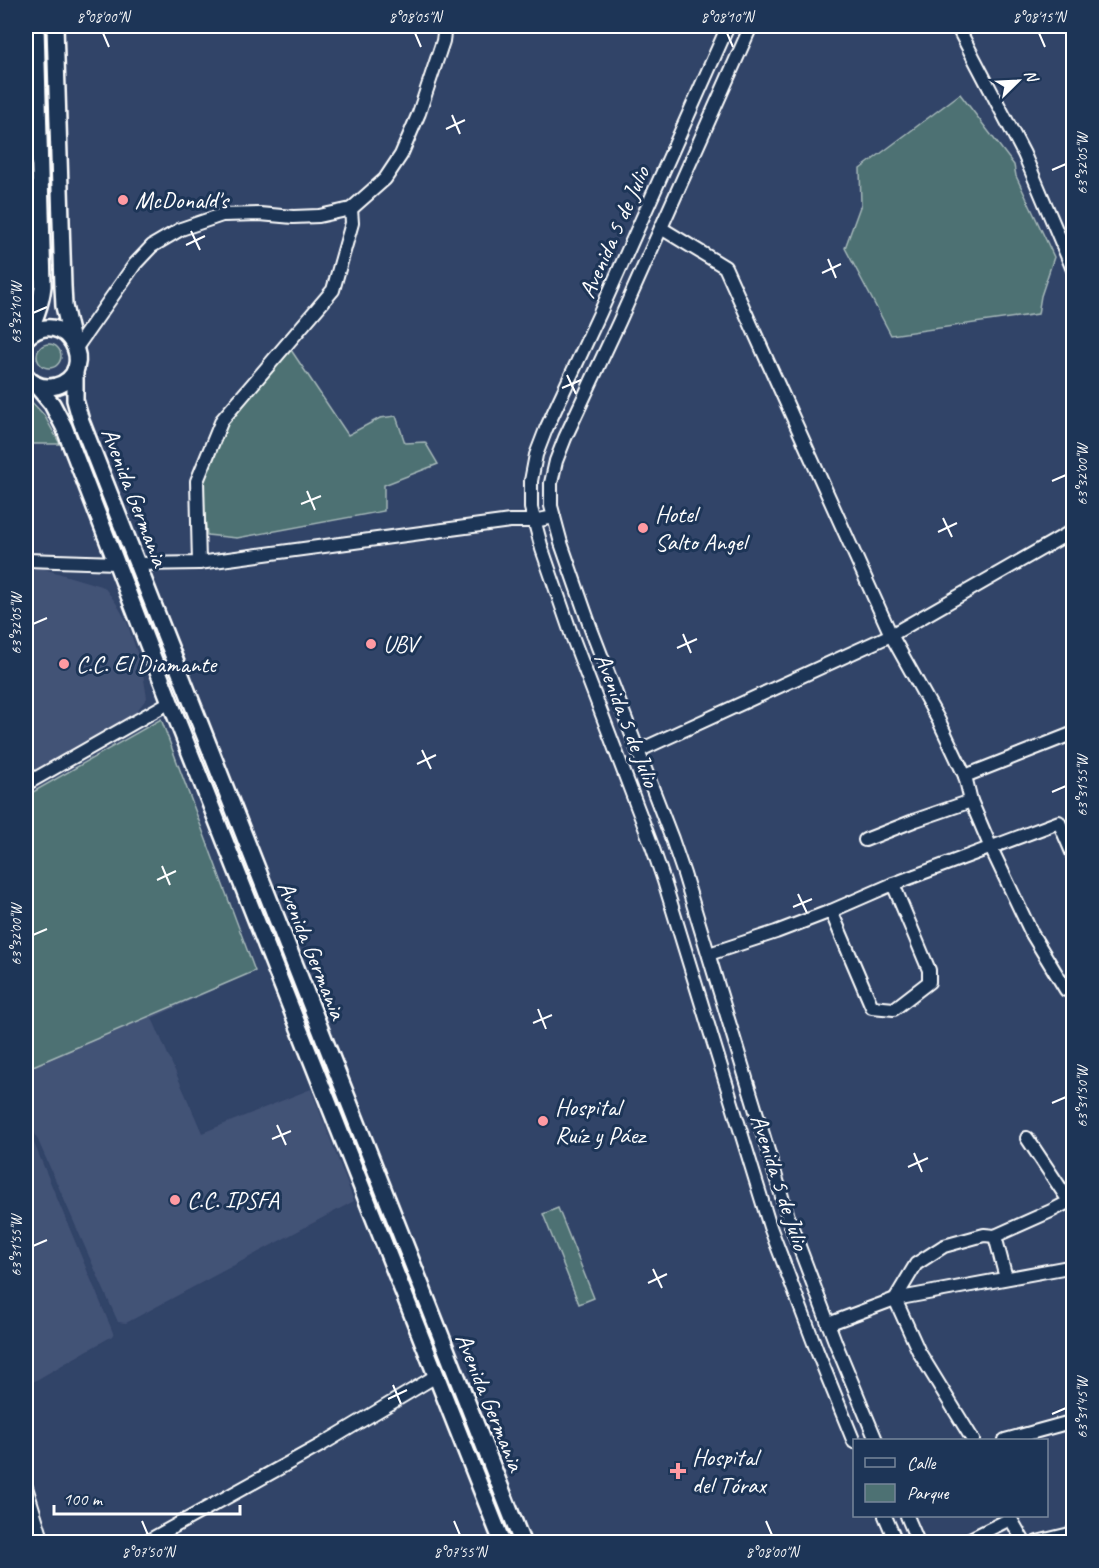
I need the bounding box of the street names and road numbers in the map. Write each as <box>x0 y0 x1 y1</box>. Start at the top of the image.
street label: Avenida 5 de Julio <box>572 160 657 302</box>
street label: Avenida Germania <box>95 423 176 572</box>
street label: Avenida 5 de Julio <box>588 649 667 793</box>
street label: Avenida Germania <box>271 877 354 1025</box>
street label: Avenida 5 de Julio <box>744 1110 817 1255</box>
street label: Avenida Germania <box>449 1329 532 1477</box>

